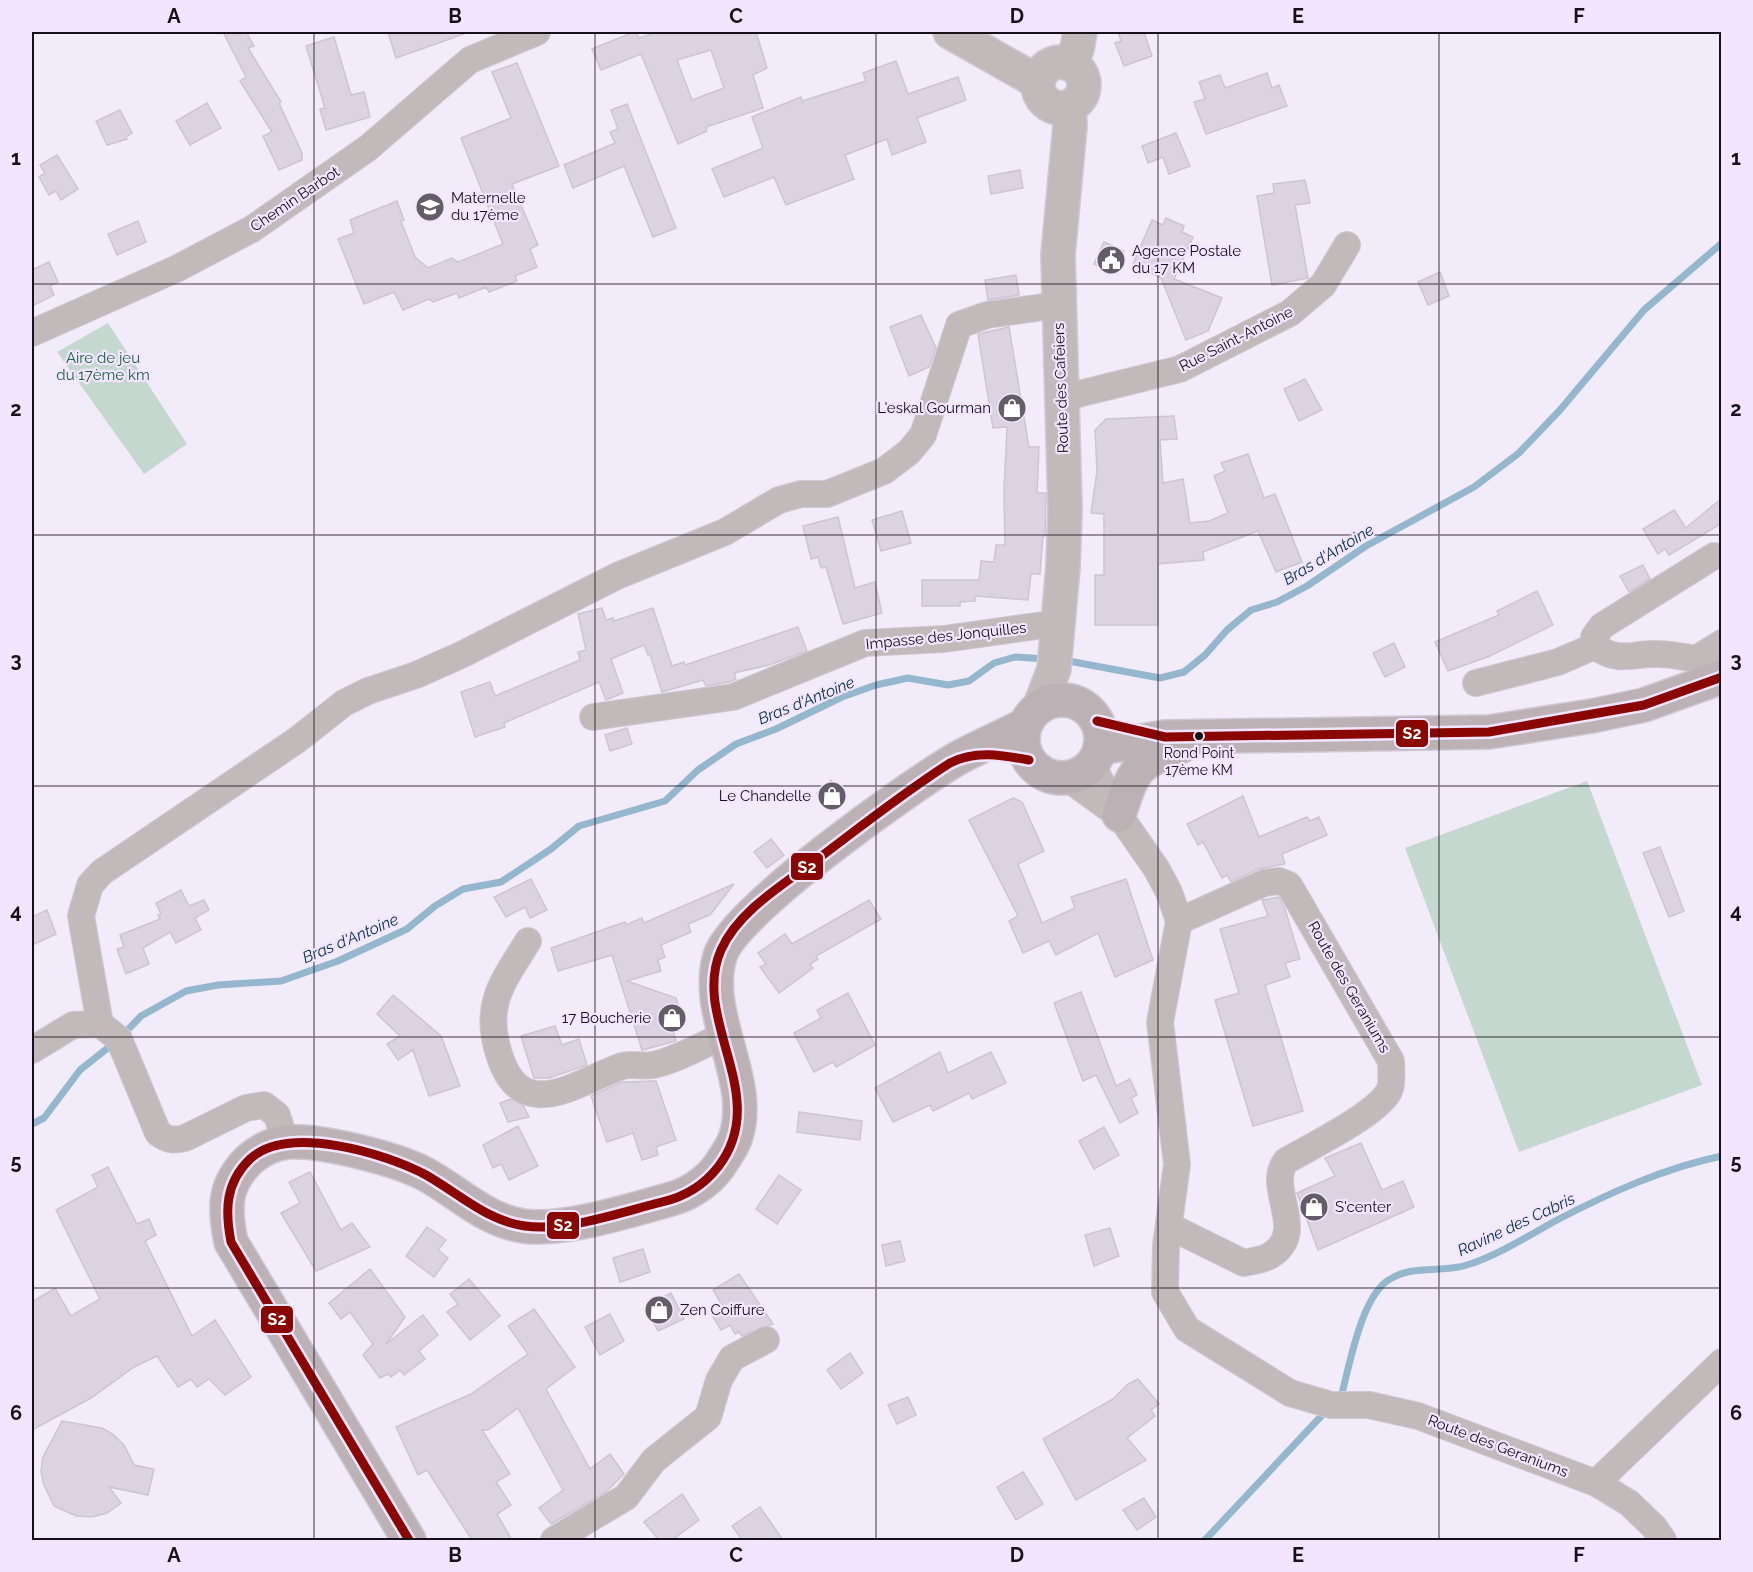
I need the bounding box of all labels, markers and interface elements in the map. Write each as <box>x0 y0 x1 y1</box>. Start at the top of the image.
text: A <box>167 4 181 28</box>
text: B <box>448 4 462 28</box>
text: C <box>729 4 743 28</box>
text: D <box>1010 4 1024 28</box>
text: E <box>1292 4 1304 28</box>
text: F <box>1573 4 1585 28</box>
text: 1 <box>11 146 21 170</box>
text: 1 <box>1731 146 1741 170</box>
street label: Chemin Barbot <box>247 162 343 236</box>
place label: Maternelle du 17ème <box>451 189 526 224</box>
school or university icon: Maternelle du 17ème <box>414 191 446 223</box>
place label: Agence Postale du 17 KM <box>1132 242 1241 277</box>
public building icon: Agence Postale du 17 KM <box>1095 244 1127 276</box>
street label: Rue Saint-Antoine <box>1176 302 1296 375</box>
street label: Route des Cafeiers <box>1050 322 1072 454</box>
park label: Aire de jeu du 17ème km <box>56 349 150 384</box>
shop icon: L'eskal Gourman <box>996 392 1028 424</box>
text: 2 <box>10 397 22 421</box>
text: 2 <box>1730 397 1742 421</box>
place label: L'eskal Gourman <box>877 399 991 417</box>
water label: Bras d'Antoine <box>1279 520 1377 589</box>
street label: Impasse des Jonquilles <box>865 619 1027 653</box>
text: 3 <box>10 648 22 672</box>
text: 3 <box>1730 648 1742 672</box>
water label: Bras d'Antoine <box>755 672 858 728</box>
line badge: S2 <box>1395 719 1429 748</box>
text: S2 <box>1403 724 1421 743</box>
marker: Rond Point 17ème KM <box>1193 730 1205 742</box>
place label: Rond Point 17ème KM <box>1164 745 1235 778</box>
shop icon: Le Chandelle <box>816 780 848 812</box>
place label: Le Chandelle <box>719 787 811 805</box>
line badge: S2 <box>790 852 824 881</box>
text: S2 <box>798 858 816 877</box>
text: 4 <box>10 899 22 923</box>
text: 4 <box>1730 899 1742 923</box>
water label: Bras d'Antoine <box>299 910 401 967</box>
street label: Route des Geraniums <box>1304 918 1394 1056</box>
shop icon: 17 Boucherie <box>656 1002 688 1034</box>
place label: 17 Boucherie <box>562 1009 651 1027</box>
text: 5 <box>10 1150 22 1174</box>
text: 5 <box>1730 1150 1742 1174</box>
water label: Ravine des Cabris <box>1454 1189 1579 1260</box>
shop icon: S'center <box>1298 1191 1330 1223</box>
place label: S'center <box>1335 1198 1392 1216</box>
line badge: S2 <box>546 1211 580 1240</box>
text: S2 <box>554 1216 572 1235</box>
shop icon: Zen Coiffure <box>643 1294 675 1326</box>
place label: Zen Coiffure <box>680 1301 765 1319</box>
line badge: S2 <box>260 1305 294 1334</box>
text: S2 <box>268 1310 286 1329</box>
text: 6 <box>10 1401 22 1425</box>
text: 6 <box>1730 1401 1742 1425</box>
street label: Route des Geraniums <box>1425 1411 1571 1481</box>
text: A <box>167 1543 181 1567</box>
text: B <box>448 1543 462 1567</box>
text: C <box>729 1543 743 1567</box>
text: D <box>1010 1543 1024 1567</box>
text: E <box>1292 1543 1304 1567</box>
text: F <box>1573 1543 1585 1567</box>

